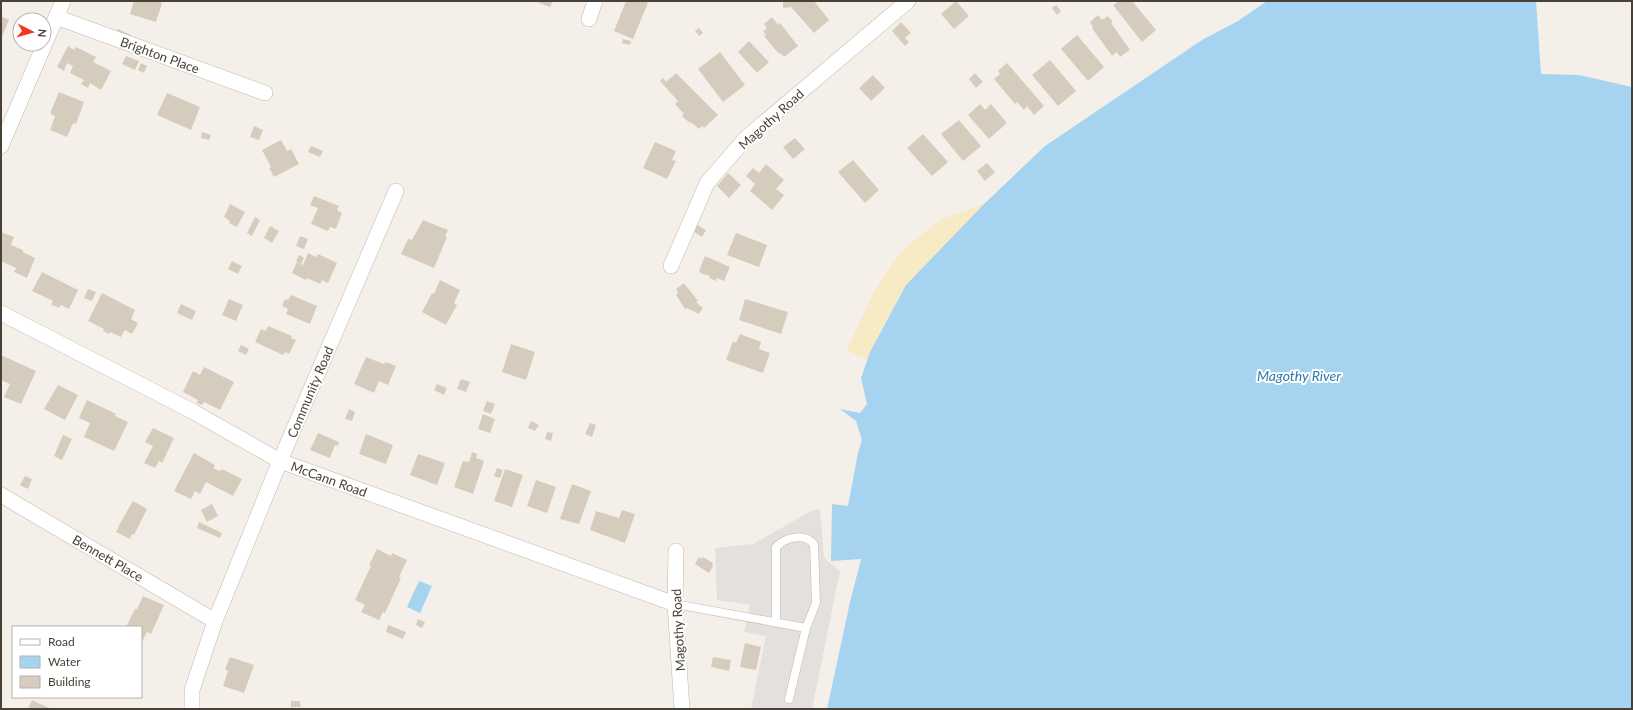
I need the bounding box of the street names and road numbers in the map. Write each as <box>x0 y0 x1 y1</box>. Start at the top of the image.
street label: Brighton Place <box>118 33 202 77</box>
street label: Magothy Road <box>735 85 807 153</box>
street label: Community Road <box>283 344 337 440</box>
street label: McCann Road <box>289 458 369 500</box>
street label: Bennett Place <box>70 531 146 585</box>
street label: Magothy Road <box>668 588 688 672</box>

